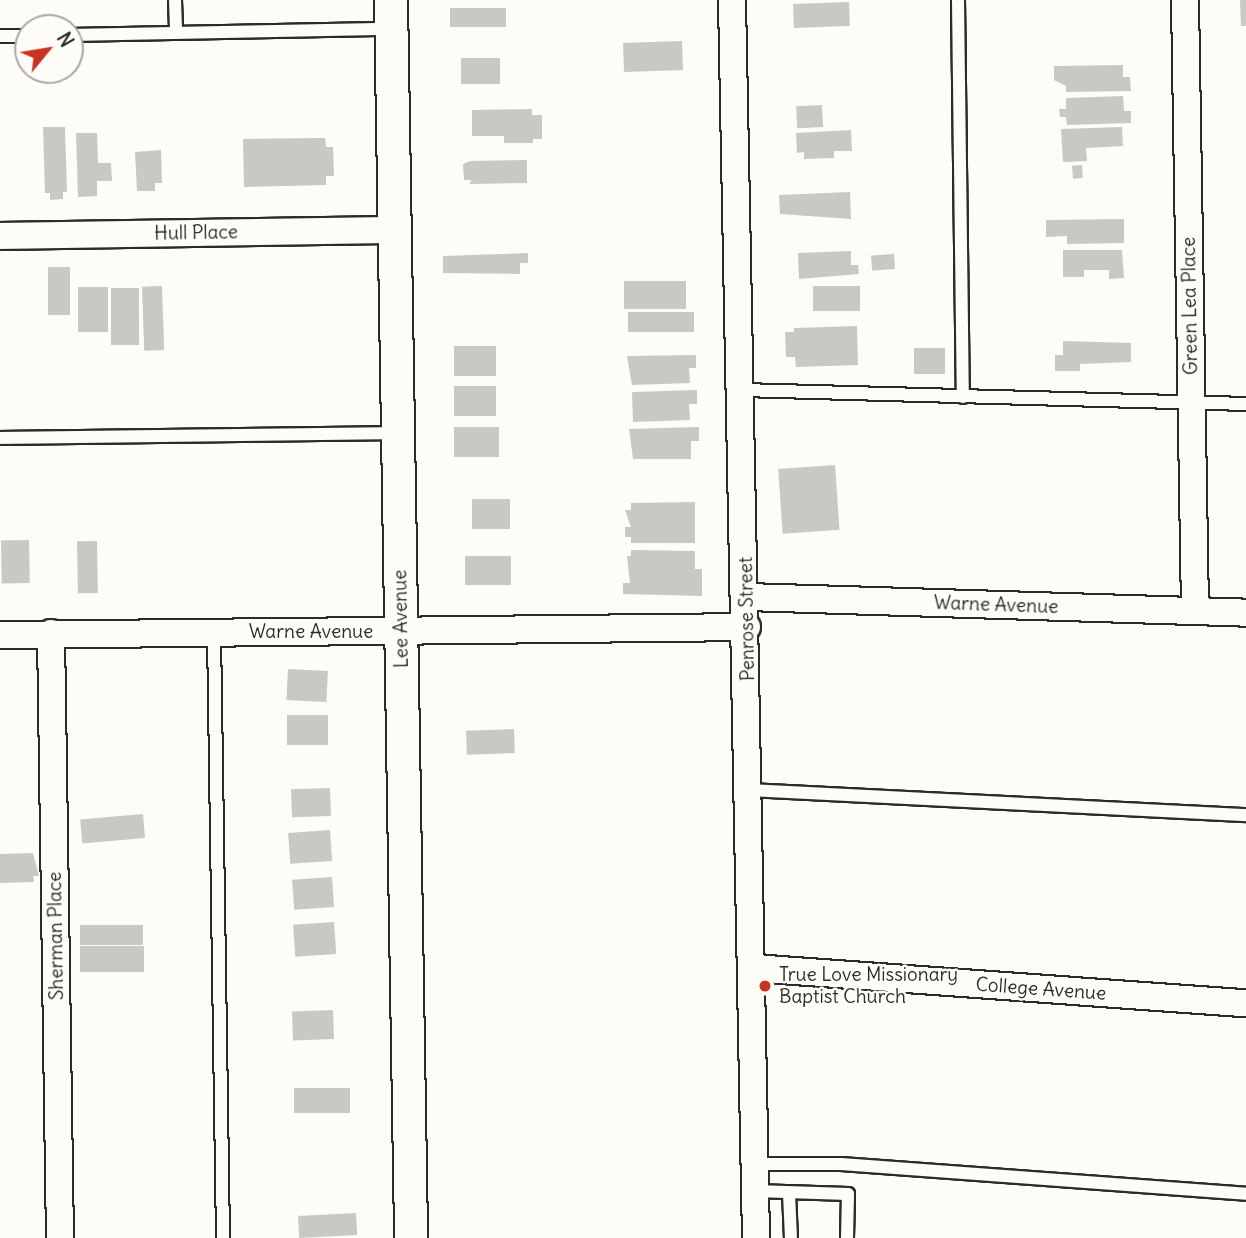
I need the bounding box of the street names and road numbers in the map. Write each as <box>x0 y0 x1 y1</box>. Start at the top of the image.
street label: Hull Place <box>154 221 238 245</box>
street label: Green Lea Place <box>1177 237 1203 375</box>
street label: Penrose Street <box>735 557 759 681</box>
street label: Lee Avenue <box>389 570 413 668</box>
street label: Warne Avenue <box>933 591 1059 619</box>
street label: Warne Avenue <box>249 621 373 643</box>
street label: Sherman Place <box>43 872 69 1000</box>
street label: College Avenue <box>975 973 1107 1005</box>

